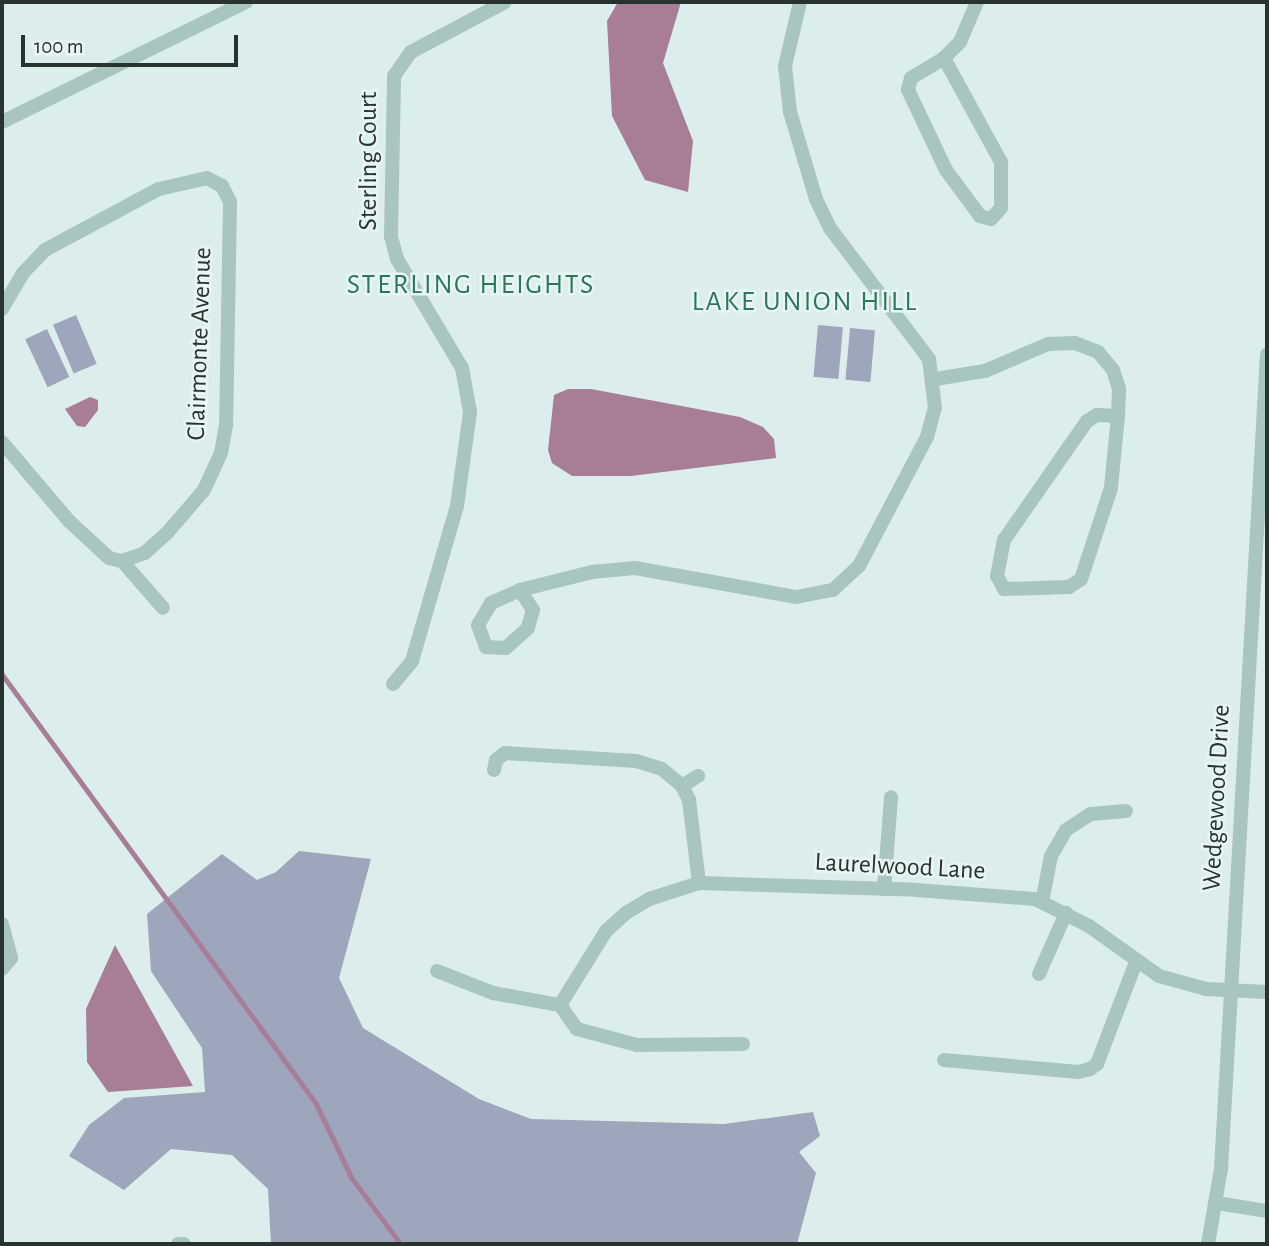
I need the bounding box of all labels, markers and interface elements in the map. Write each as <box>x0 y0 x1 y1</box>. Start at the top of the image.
scale bar <box>24 21 242 65</box>
text: 100 m <box>34 36 84 57</box>
street label: Sterling Court <box>353 91 385 231</box>
street label: Clairmonte Avenue <box>181 247 219 441</box>
district label: STERLING HEIGHTS <box>349 268 593 302</box>
district label: LAKE UNION HILL <box>694 285 916 319</box>
street label: Wedgewood Drive <box>1197 704 1237 892</box>
street label: Laurelwood Lane <box>814 847 986 887</box>

